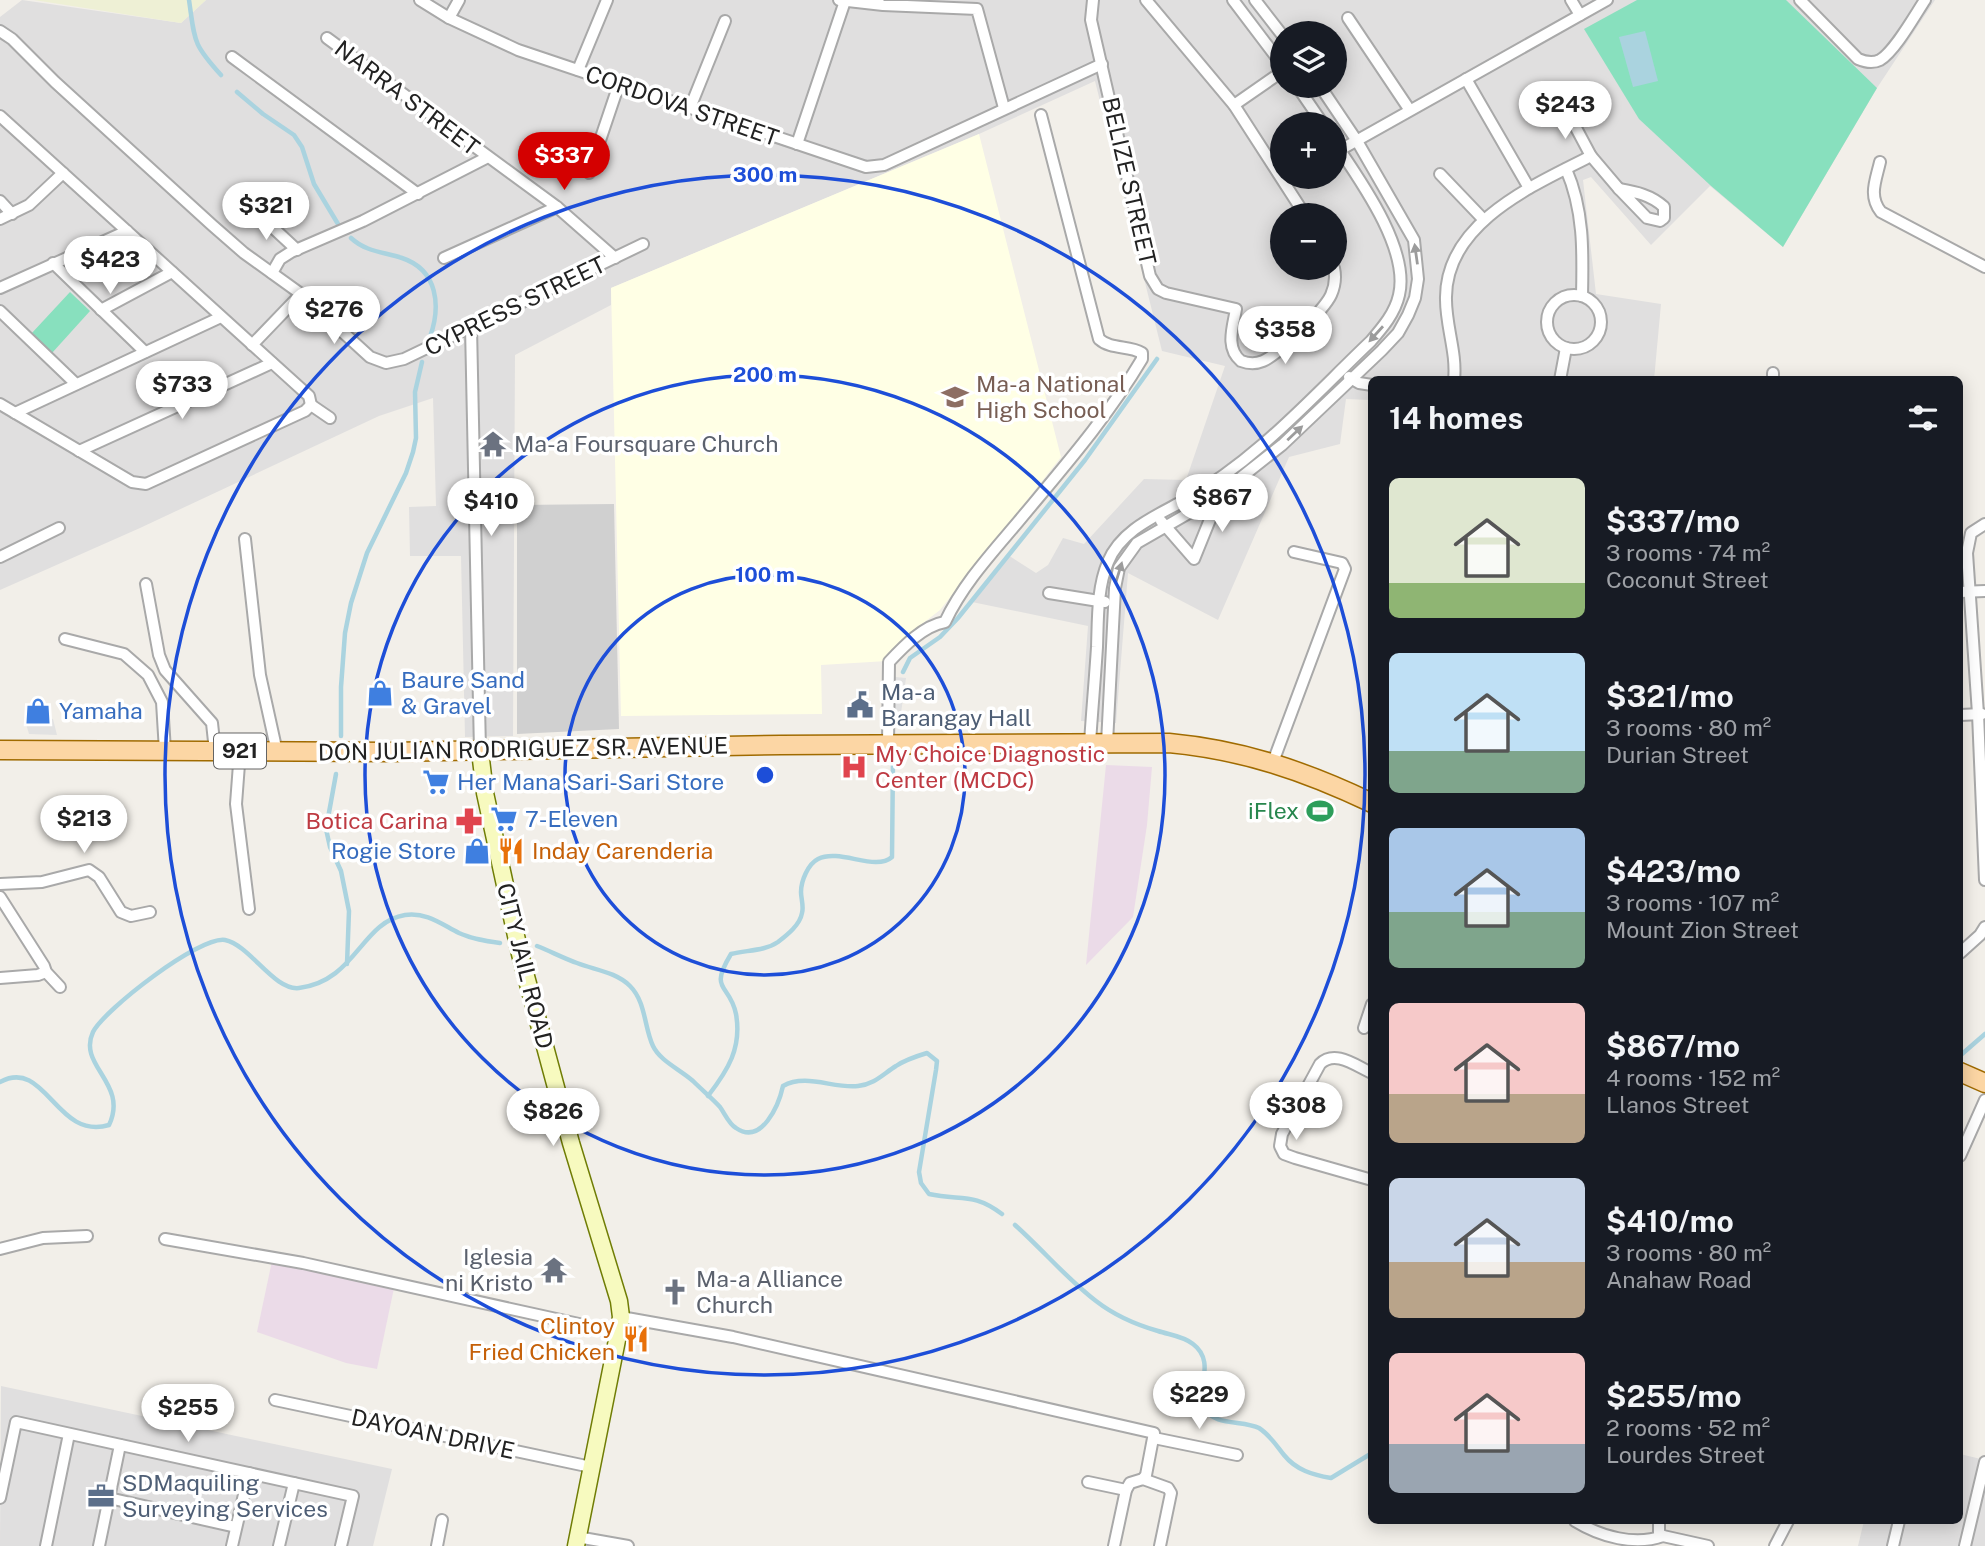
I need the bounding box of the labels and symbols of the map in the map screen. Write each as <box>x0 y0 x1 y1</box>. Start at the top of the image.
street label: NARRA STREET <box>330 35 485 161</box>
street label: CORDOVA STREET <box>582 60 783 151</box>
pin: $243 <box>1524 82 1606 141</box>
street label: BELIZE STREET <box>1097 94 1162 268</box>
pin: $337 <box>523 132 605 192</box>
text: 300 m <box>733 162 797 187</box>
pin: $321 <box>225 182 307 242</box>
pin: $423 <box>69 236 151 296</box>
one-way arrow <box>1411 243 1422 265</box>
street label: CYPRESS STREET <box>420 250 610 361</box>
pin: $276 <box>293 286 375 346</box>
pin: $358 <box>1244 306 1326 366</box>
one-way arrow <box>1369 325 1385 342</box>
pin: $733 <box>141 362 223 421</box>
text: 200 m <box>733 362 797 387</box>
place label: Ma-a National High School <box>976 370 1126 423</box>
school or university icon: Ma-a National High School <box>940 382 970 412</box>
one-way arrow <box>1286 426 1303 442</box>
temple icon: Ma-a Foursquare Church <box>478 429 508 459</box>
place label: Ma-a Foursquare Church <box>514 430 778 457</box>
pin: $867 <box>1181 475 1263 534</box>
pin: $410 <box>450 478 532 538</box>
one-way arrow <box>1115 561 1125 582</box>
text: 100 m <box>735 562 795 587</box>
place label: Baure Sand & Gravel <box>401 666 525 719</box>
shop icon: Baure Sand & Gravel <box>365 678 395 708</box>
place label: Ma-a Barangay Hall <box>881 678 1032 731</box>
public building icon: Ma-a Barangay Hall <box>845 690 875 720</box>
shop icon: Yamaha <box>23 696 53 726</box>
place label: Yamaha <box>59 697 143 724</box>
street label: DON JULIAN RODRIGUEZ SR. AVENUE <box>318 731 728 766</box>
road number: 921 <box>214 734 266 768</box>
place label: My Choice Diagnostic Center (MCDC) <box>875 740 1105 793</box>
hospital icon: My Choice Diagnostic Center (MCDC) <box>839 752 869 782</box>
centre of rings <box>753 763 777 787</box>
supermarket icon: Her Mana Sari-Sari Store <box>421 767 451 797</box>
place label: Her Mana Sari-Sari Store <box>457 768 724 795</box>
pin: $213 <box>43 796 125 855</box>
sports icon: iFlex <box>1305 796 1335 826</box>
place label: iFlex <box>1248 797 1299 824</box>
supermarket icon: 7-Eleven <box>489 804 519 834</box>
place label: 7-Eleven <box>525 805 618 832</box>
pharmacy icon: Botica Carina <box>454 806 484 836</box>
place label: Botica Carina <box>306 807 448 834</box>
shop icon: Rogie Store <box>462 836 492 866</box>
restaurant icon: Inday Carenderia <box>496 836 526 866</box>
place label: Rogie Store <box>331 837 456 864</box>
place label: Inday Carenderia <box>532 837 713 864</box>
street label: CITY JAIL ROAD <box>492 880 559 1052</box>
pin: $308 <box>1255 1082 1337 1142</box>
pin: $826 <box>512 1088 594 1148</box>
place label: Iglesia ni Kristo <box>445 1243 533 1296</box>
temple icon: Iglesia ni Kristo <box>539 1255 569 1285</box>
place label: Ma-a Alliance Church <box>696 1265 843 1318</box>
church icon: Ma-a Alliance Church <box>660 1277 690 1307</box>
place label: Clintoy Fried Chicken <box>469 1312 615 1365</box>
restaurant icon: Clintoy Fried Chicken <box>621 1324 651 1354</box>
pin: $229 <box>1158 1372 1240 1431</box>
pin: $255 <box>147 1384 229 1444</box>
street label: DAYOAN DRIVE <box>349 1403 517 1464</box>
place label: SDMaquiling Surveying Services <box>122 1469 328 1522</box>
office icon: SDMaquiling Surveying Services <box>86 1481 116 1511</box>

